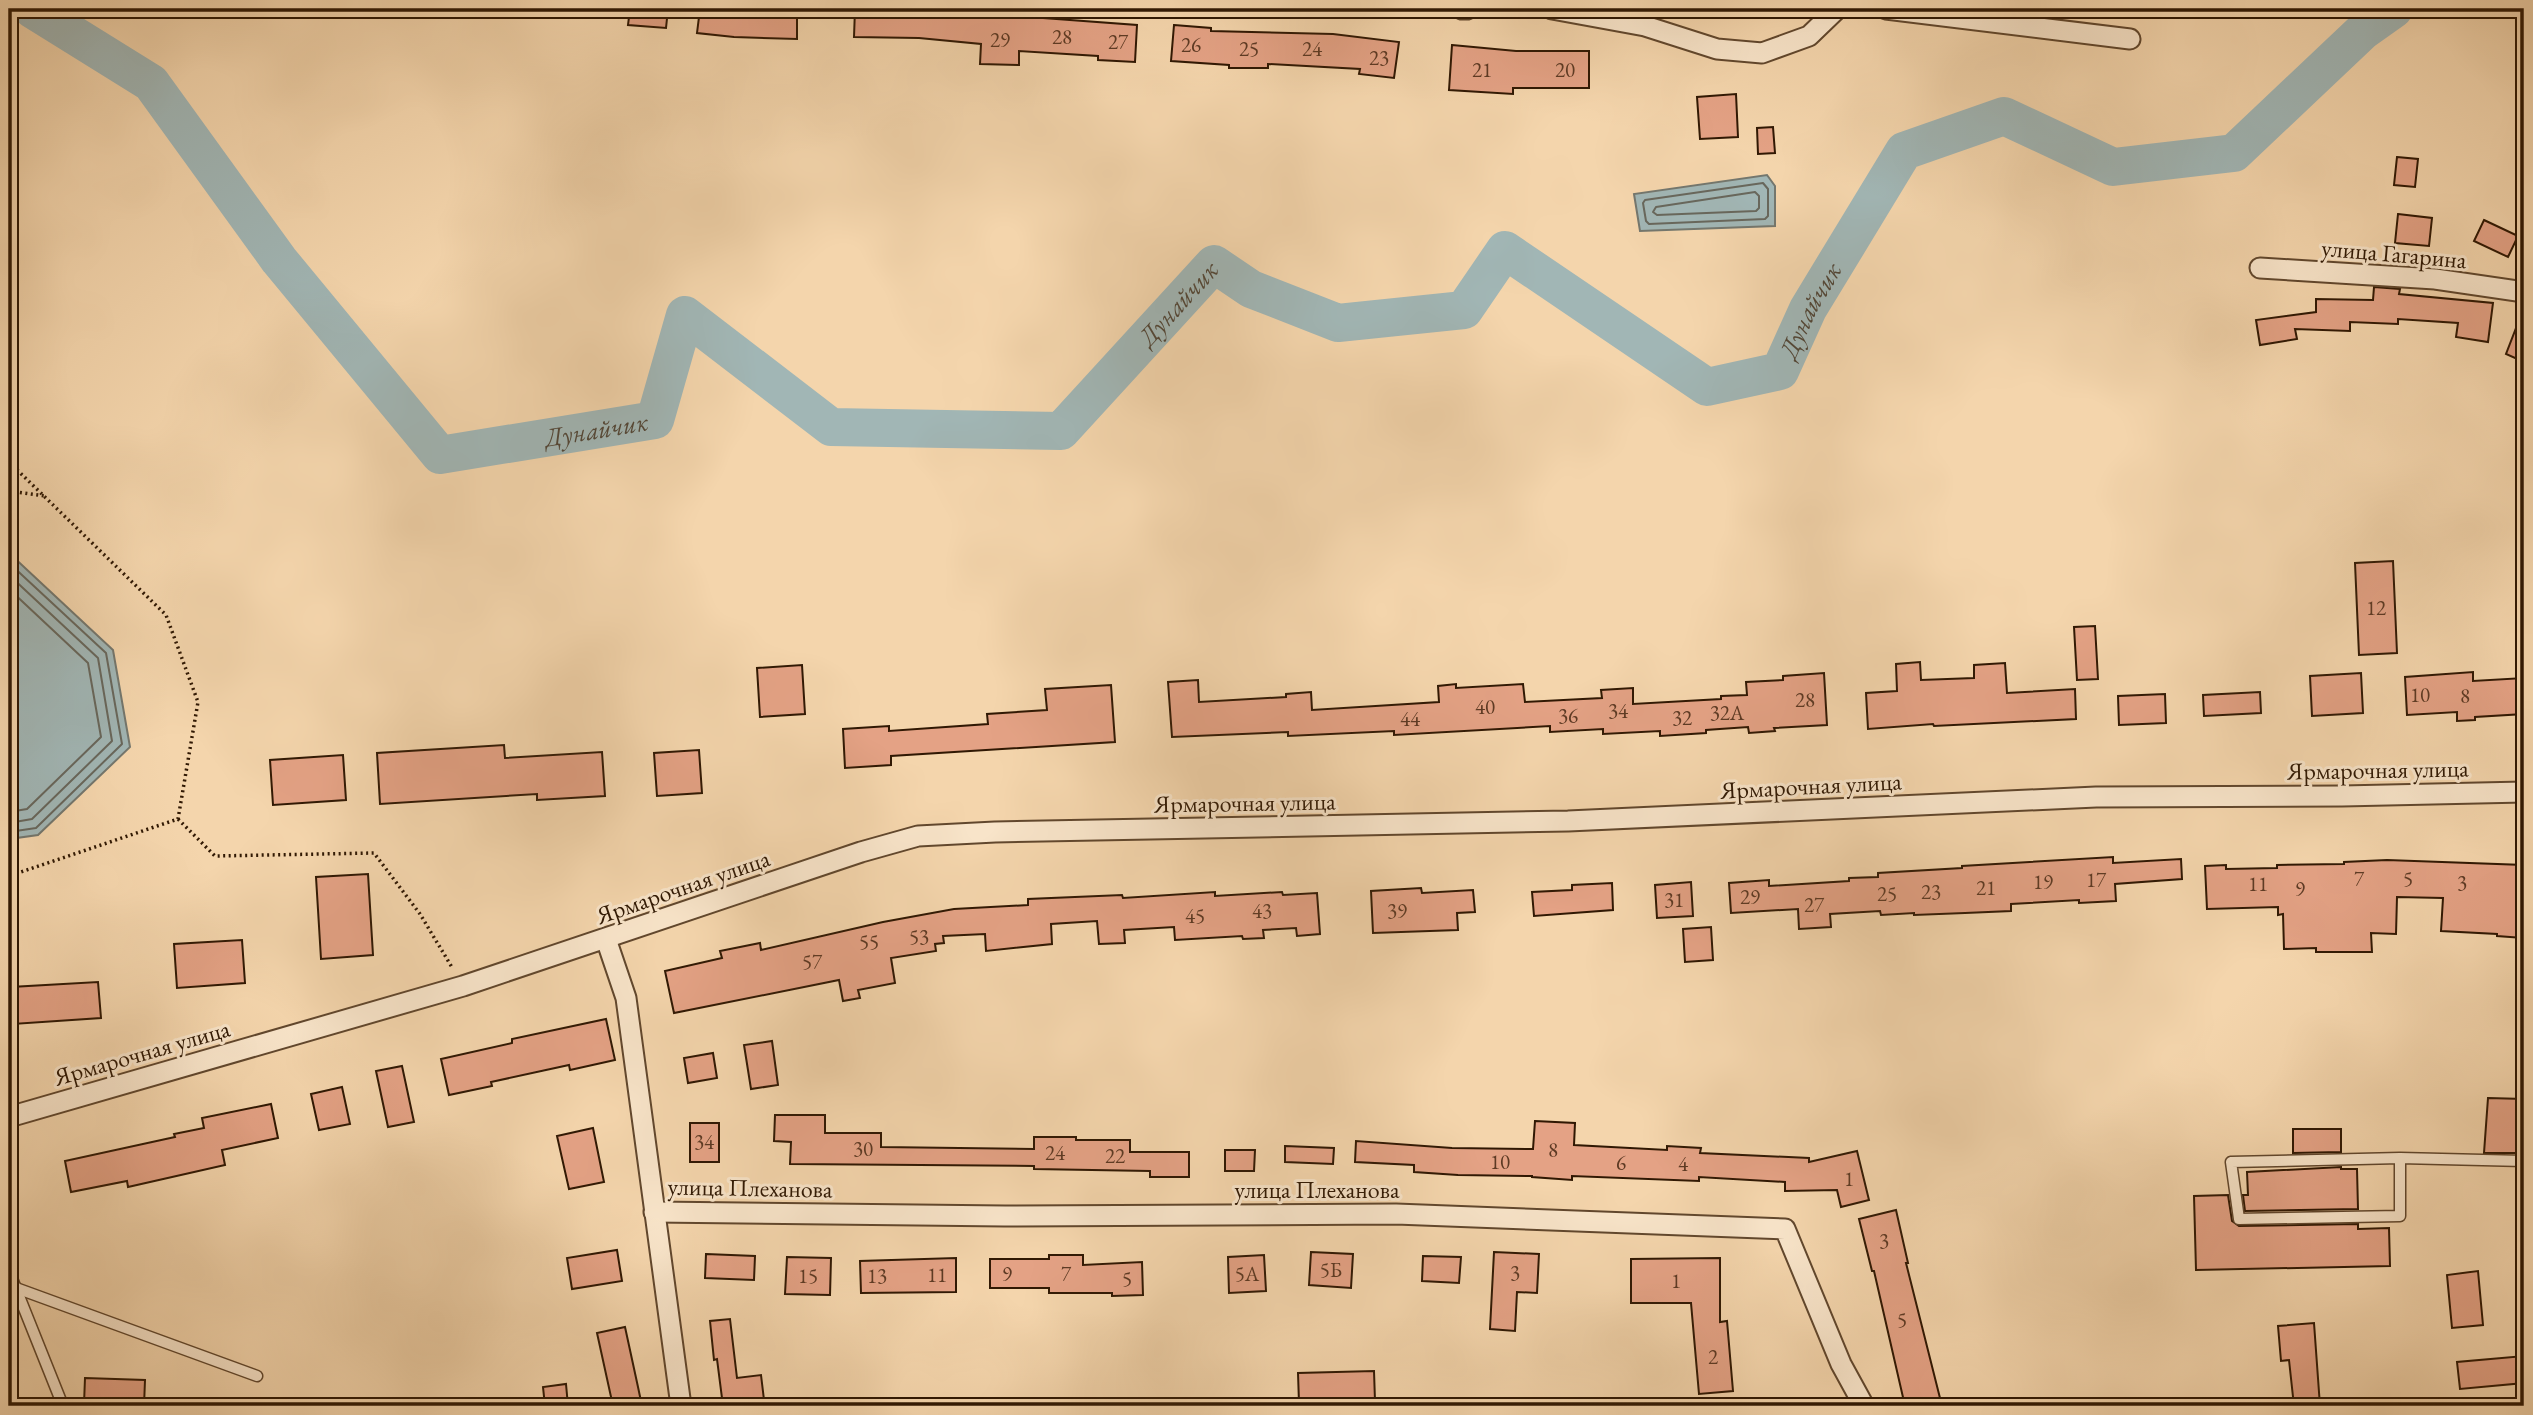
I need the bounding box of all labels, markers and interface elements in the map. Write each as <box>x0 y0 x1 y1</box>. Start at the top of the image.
house number: 28 <box>1052 23 1072 50</box>
house number: 29 <box>990 26 1010 53</box>
house number: 27 <box>1108 28 1129 55</box>
house number: 26 <box>1181 31 1201 58</box>
house number: 25 <box>1239 35 1259 62</box>
house number: 24 <box>1302 35 1323 62</box>
house number: 23 <box>1369 44 1389 71</box>
house number: 21 <box>1472 56 1492 83</box>
house number: 20 <box>1555 56 1575 83</box>
street label: улица Гагарина <box>2320 232 2468 275</box>
water label: Дунайчик <box>1129 253 1226 354</box>
water label: Дунайчик <box>1770 255 1850 365</box>
water label: Дунайчик <box>540 404 651 455</box>
house number: 12 <box>2366 594 2386 621</box>
house number: 10 <box>2410 681 2430 708</box>
house number: 8 <box>2460 682 2470 709</box>
house number: 28 <box>1795 686 1815 713</box>
house number: 40 <box>1475 693 1495 720</box>
house number: 34 <box>1608 697 1629 724</box>
house number: 32А <box>1710 699 1745 726</box>
house number: 36 <box>1558 702 1578 729</box>
house number: 32 <box>1672 704 1692 731</box>
house number: 44 <box>1400 705 1421 732</box>
street label: Ярмарочная улица <box>2286 752 2469 787</box>
street label: Ярмарочная улица <box>1718 765 1903 806</box>
street label: Ярмарочная улица <box>1153 785 1336 820</box>
street label: Ярмарочная улица <box>591 842 774 931</box>
house number: 7 <box>2354 865 2365 892</box>
house number: 5 <box>2403 865 2413 892</box>
house number: 17 <box>2086 866 2107 893</box>
house number: 19 <box>2033 868 2053 895</box>
house number: 3 <box>2457 869 2467 896</box>
house number: 11 <box>2248 870 2268 897</box>
house number: 21 <box>1976 874 1996 901</box>
house number: 9 <box>2295 875 2305 902</box>
house number: 23 <box>1921 878 1941 905</box>
house number: 25 <box>1877 880 1897 907</box>
house number: 29 <box>1740 883 1760 910</box>
house number: 31 <box>1664 886 1684 913</box>
house number: 27 <box>1804 891 1825 918</box>
house number: 43 <box>1252 897 1272 924</box>
house number: 39 <box>1387 897 1407 924</box>
house number: 45 <box>1185 902 1205 929</box>
house number: 53 <box>909 923 929 950</box>
house number: 55 <box>859 928 879 955</box>
house number: 57 <box>802 948 823 975</box>
street label: Ярмарочная улица <box>49 1012 234 1093</box>
house number: 34 <box>694 1128 715 1155</box>
house number: 30 <box>853 1135 873 1162</box>
house number: 8 <box>1548 1136 1558 1163</box>
house number: 24 <box>1045 1139 1066 1166</box>
house number: 22 <box>1105 1142 1125 1169</box>
house number: 10 <box>1490 1148 1510 1175</box>
house number: 6 <box>1616 1149 1626 1176</box>
house number: 4 <box>1678 1150 1689 1177</box>
house number: 1 <box>1844 1165 1854 1192</box>
street label: улица Плеханова <box>667 1171 833 1204</box>
street label: улица Плеханова <box>1235 1174 1400 1205</box>
house number: 3 <box>1879 1227 1889 1254</box>
house number: 5Б <box>1320 1256 1342 1283</box>
house number: 3 <box>1510 1259 1520 1286</box>
house number: 9 <box>1002 1260 1012 1287</box>
house number: 7 <box>1061 1260 1072 1287</box>
house number: 5А <box>1235 1260 1260 1287</box>
house number: 11 <box>927 1261 947 1288</box>
house number: 15 <box>798 1262 818 1289</box>
house number: 13 <box>867 1262 887 1289</box>
house number: 5 <box>1122 1265 1132 1292</box>
house number: 1 <box>1671 1267 1681 1294</box>
house number: 5 <box>1897 1306 1907 1333</box>
house number: 2 <box>1708 1343 1718 1370</box>

